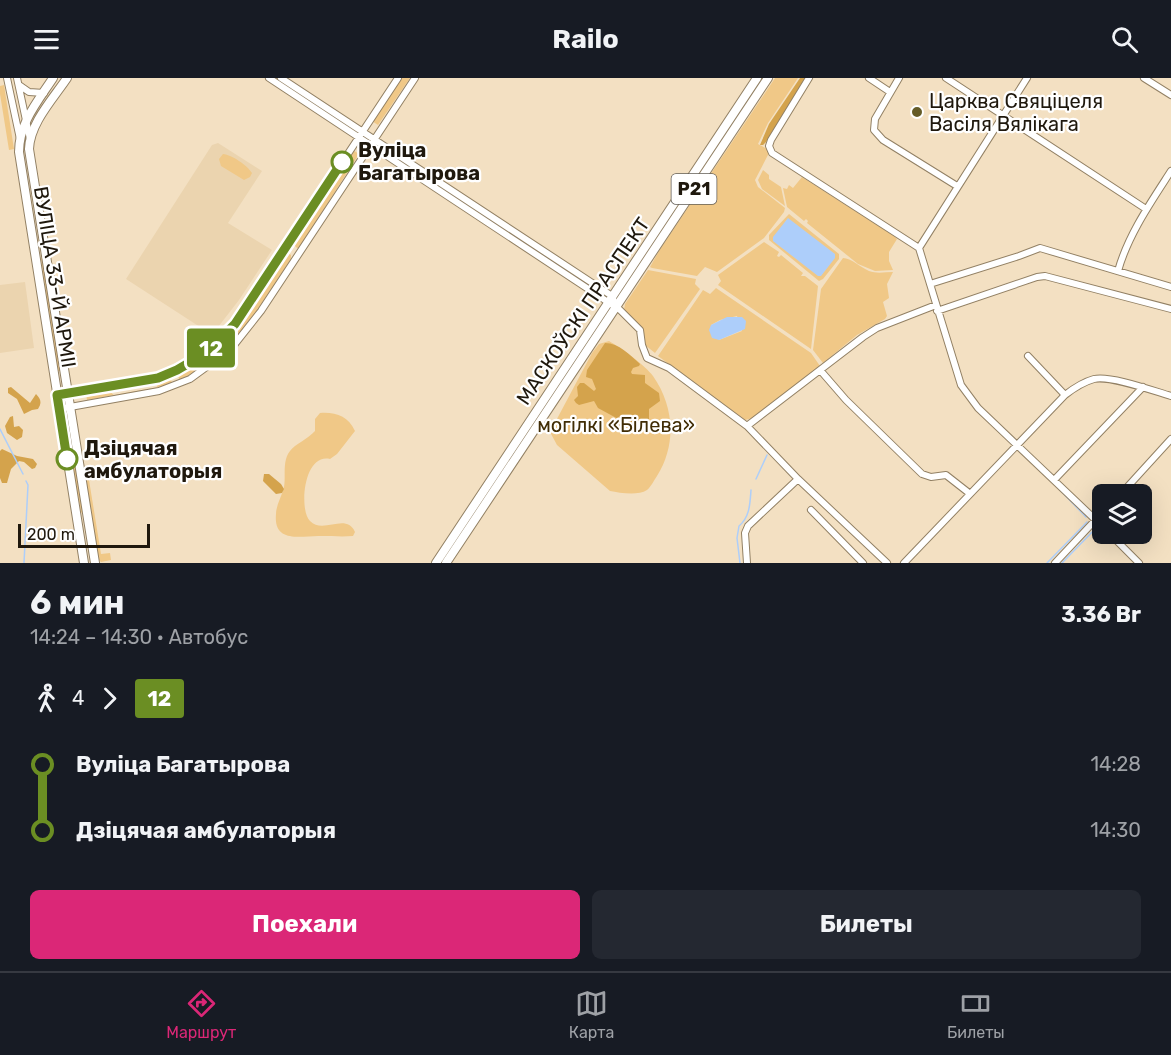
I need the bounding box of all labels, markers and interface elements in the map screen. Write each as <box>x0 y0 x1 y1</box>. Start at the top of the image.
icon: menu <box>30 23 63 56</box>
text: Railo <box>552 23 619 55</box>
icon: search <box>1108 23 1141 56</box>
place label: Царква Свяціцеля Васіля Вялікага <box>929 89 1103 136</box>
marker: Царква Свяціцеля Васіля Вялікага <box>910 105 924 119</box>
place label: Вуліца Багатырова <box>358 138 480 185</box>
marker: Вуліца Багатырова <box>331 151 353 173</box>
road number: Р21 <box>672 174 716 204</box>
street label: ВУЛІЦА 33-Й АРМІІ <box>29 185 81 369</box>
street label: МАСКОЎСКІ ПРАСПЕКТ <box>511 212 655 409</box>
line badge: 12 <box>184 328 238 368</box>
text: 12 <box>199 336 223 361</box>
park label: могілкі «Білева» <box>537 413 695 437</box>
place label: Дзіцячая амбулаторыя <box>84 436 222 483</box>
marker: Дзіцячая амбулаторыя <box>56 448 78 470</box>
map controls <box>1092 484 1152 544</box>
button: layers <box>1092 484 1152 544</box>
scale bar <box>18 521 150 549</box>
text: 200 m <box>27 525 75 544</box>
text: 6 мин <box>30 583 125 622</box>
text: 3.36 Br <box>1061 601 1141 628</box>
text: 14:24 – 14:30 · Автобус <box>30 625 248 649</box>
icon: walk <box>30 682 63 715</box>
icon: forward <box>93 682 126 715</box>
text: 4 <box>72 686 84 710</box>
text: 12 <box>147 686 172 711</box>
text: Вуліца Багатырова <box>76 751 290 778</box>
text: 14:28 <box>1090 752 1141 776</box>
text: Дзіцячая амбулаторыя <box>76 817 336 844</box>
text: 14:30 <box>1090 818 1141 842</box>
button: Поехали <box>30 890 580 959</box>
button: Билеты <box>592 890 1141 959</box>
tab: Маршрут <box>166 987 236 1042</box>
tab: Карта <box>569 987 614 1042</box>
tab: Билеты <box>947 987 1005 1042</box>

